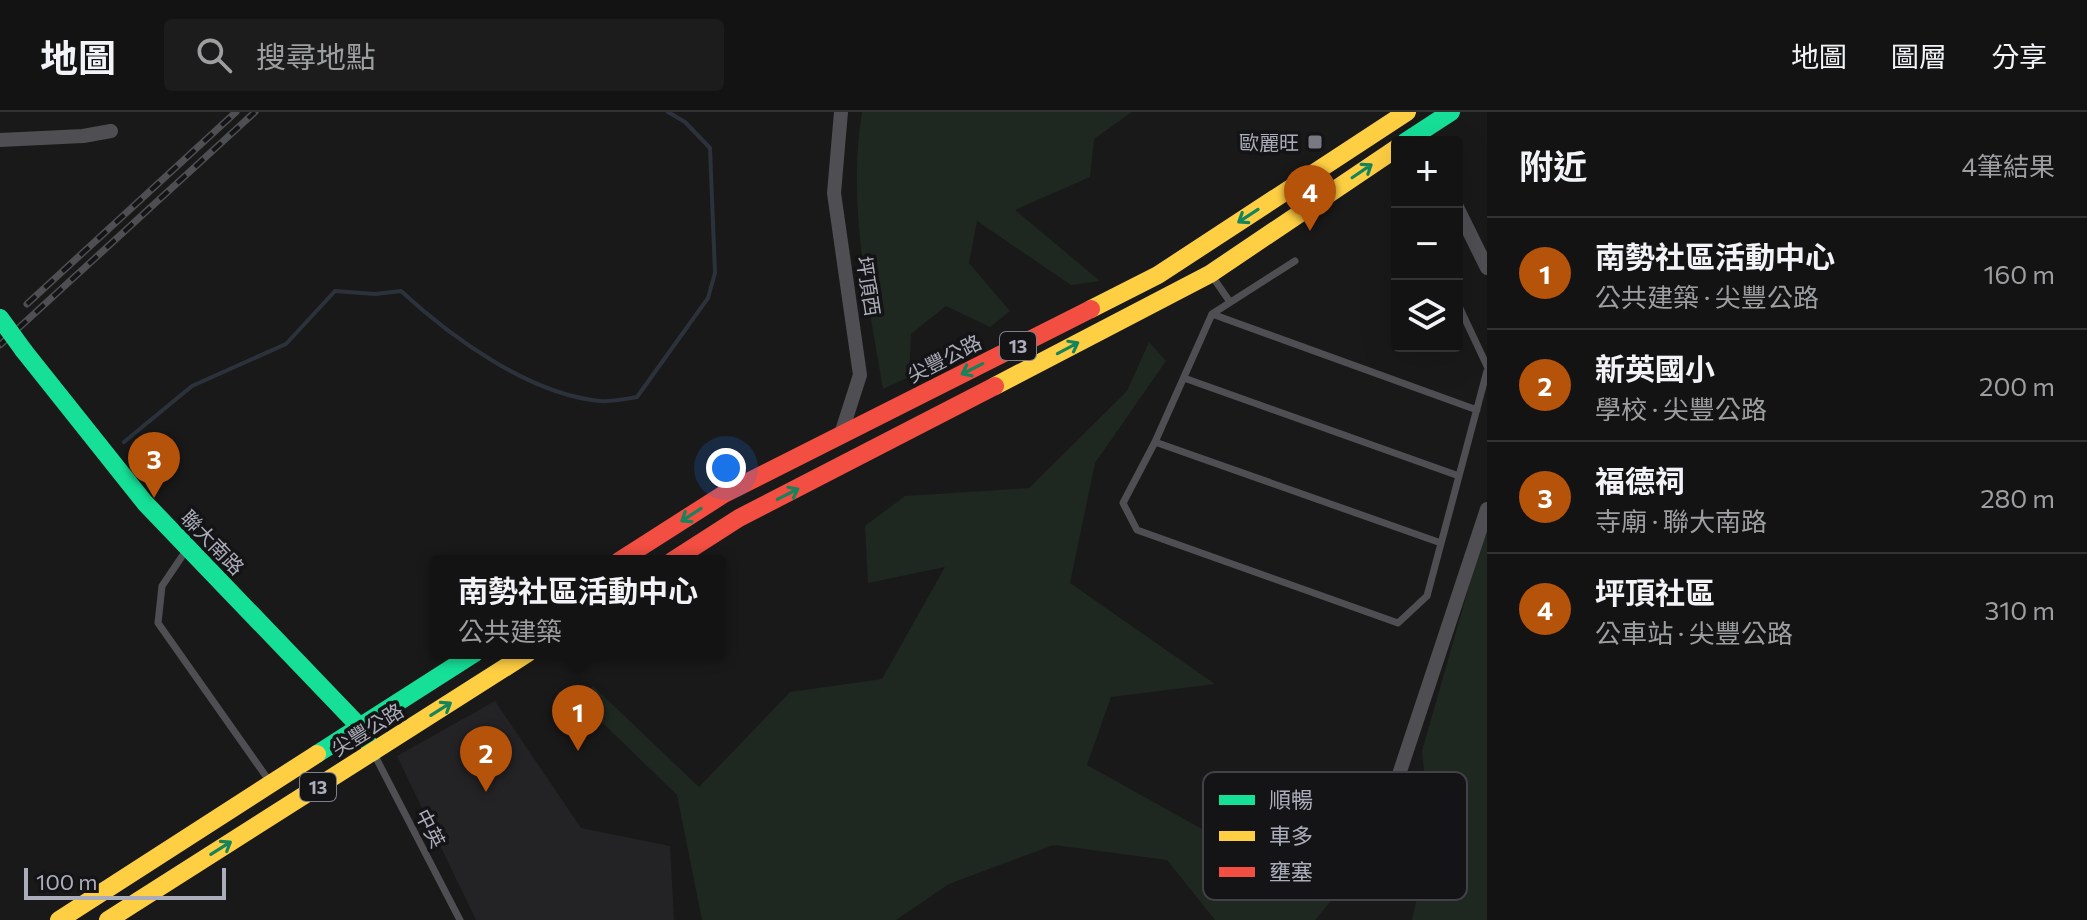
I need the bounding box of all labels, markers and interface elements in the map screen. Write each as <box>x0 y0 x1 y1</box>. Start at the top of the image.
search box <box>164 19 724 91</box>
text: 地圖 <box>40 33 116 80</box>
icon: search <box>192 33 236 77</box>
text: 搜尋地點 <box>256 37 376 74</box>
text: 地圖 <box>1791 39 1847 73</box>
text: 圖層 <box>1891 39 1947 73</box>
text: 分享 <box>1991 39 2047 73</box>
place label: 歐麗旺 <box>1239 130 1299 154</box>
marker: 歐麗旺 <box>1306 133 1324 151</box>
map controls <box>1391 136 1463 352</box>
button: + <box>1391 136 1463 208</box>
text: 附近 <box>1519 144 1587 186</box>
text: 4筆結果 <box>1961 150 2055 181</box>
one-way arrow <box>1351 163 1373 179</box>
pin: 4 <box>1284 165 1336 231</box>
one-way arrow <box>1237 208 1259 224</box>
button: − <box>1391 208 1463 280</box>
text: 南勢社區活動中心 <box>1595 237 1835 274</box>
street label: 坪頂西 <box>852 254 886 318</box>
text: 1 <box>1539 258 1551 289</box>
text: 160 m <box>1983 258 2055 289</box>
button: layers <box>1391 280 1463 352</box>
text: 公共建築 · 尖豐公路 <box>1595 281 1819 312</box>
street label: 尖豐公路 <box>903 329 985 387</box>
road number: 13 <box>1000 332 1036 360</box>
one-way arrow <box>1056 340 1080 356</box>
text: 新英國小 <box>1595 349 1715 386</box>
one-way arrow <box>960 362 984 377</box>
text: 2 <box>1538 370 1552 401</box>
text: 200 m <box>1979 370 2055 401</box>
text: 學校 · 尖豐公路 <box>1595 393 1767 424</box>
pin: 3 <box>128 432 180 498</box>
your location <box>706 448 746 488</box>
text: 福德祠 <box>1595 461 1685 498</box>
text: 3 <box>1537 482 1553 513</box>
text: 280 m <box>1980 482 2055 513</box>
one-way arrow <box>775 485 799 501</box>
street label: 聯大南路 <box>177 505 249 579</box>
text: 寺廟 · 聯大南路 <box>1595 505 1767 536</box>
one-way arrow <box>681 506 703 523</box>
popup <box>430 555 726 659</box>
text: 南勢社區活動中心 <box>458 571 698 608</box>
text: 坪頂社區 <box>1595 573 1715 610</box>
text: 4 <box>1537 594 1553 625</box>
text: 310 m <box>1984 594 2055 625</box>
text: 公共建築 <box>458 615 562 646</box>
text: 公車站 · 尖豐公路 <box>1595 617 1793 648</box>
pin: 1 <box>552 685 604 751</box>
street label: 尖豐公路 <box>327 698 407 760</box>
one-way arrow <box>429 700 451 717</box>
pin: 2 <box>460 726 512 792</box>
legend <box>1203 772 1467 900</box>
road number: 13 <box>300 773 336 801</box>
text: 順暢 <box>1269 786 1313 813</box>
street label: 中英 <box>411 805 451 851</box>
text: 車多 <box>1269 822 1313 849</box>
one-way arrow <box>209 840 232 856</box>
text: 壅塞 <box>1269 858 1313 885</box>
scale bar <box>24 864 226 900</box>
text: 100 m <box>36 868 98 895</box>

